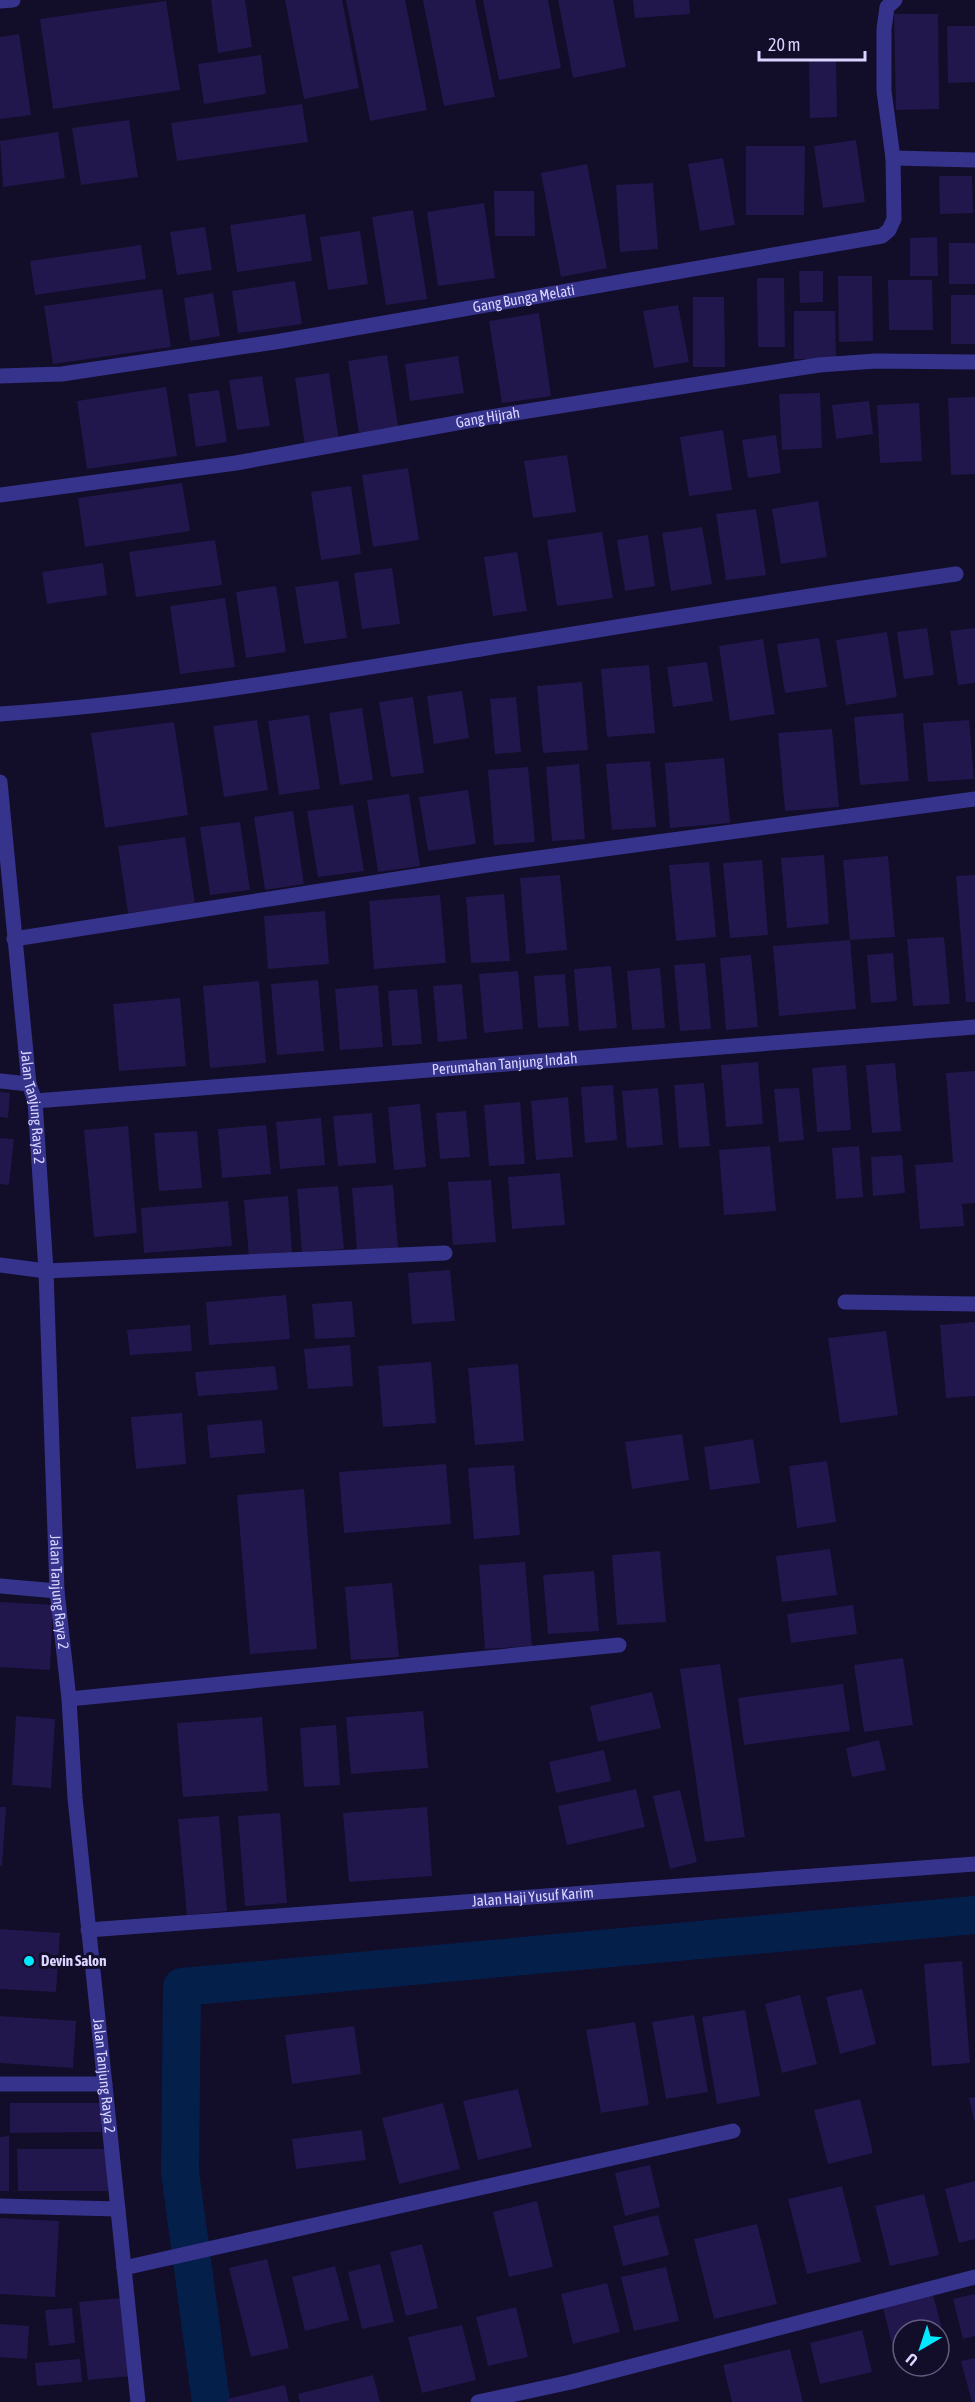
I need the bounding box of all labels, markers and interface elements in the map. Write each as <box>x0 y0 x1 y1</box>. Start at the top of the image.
scale bar <box>759 24 866 62</box>
text: 20 m <box>768 34 800 55</box>
street label: Gang Bunga Melati <box>471 281 576 315</box>
street label: Gang Hijrah <box>454 403 521 431</box>
street label: Jalan Tanjung Raya 2 <box>18 1049 48 1164</box>
street label: Perumahan Tanjung Indah <box>431 1049 578 1078</box>
street label: Jalan Tanjung Raya 2 <box>47 1534 72 1650</box>
street label: Jalan Haji Yusuf Karim <box>471 1883 594 1909</box>
place label: Devin Salon <box>41 1952 106 1969</box>
marker: Devin Salon <box>22 1954 36 1968</box>
street label: Jalan Tanjung Raya 2 <box>90 2018 119 2134</box>
north arrow <box>891 2318 951 2378</box>
text: U <box>902 2350 921 2370</box>

